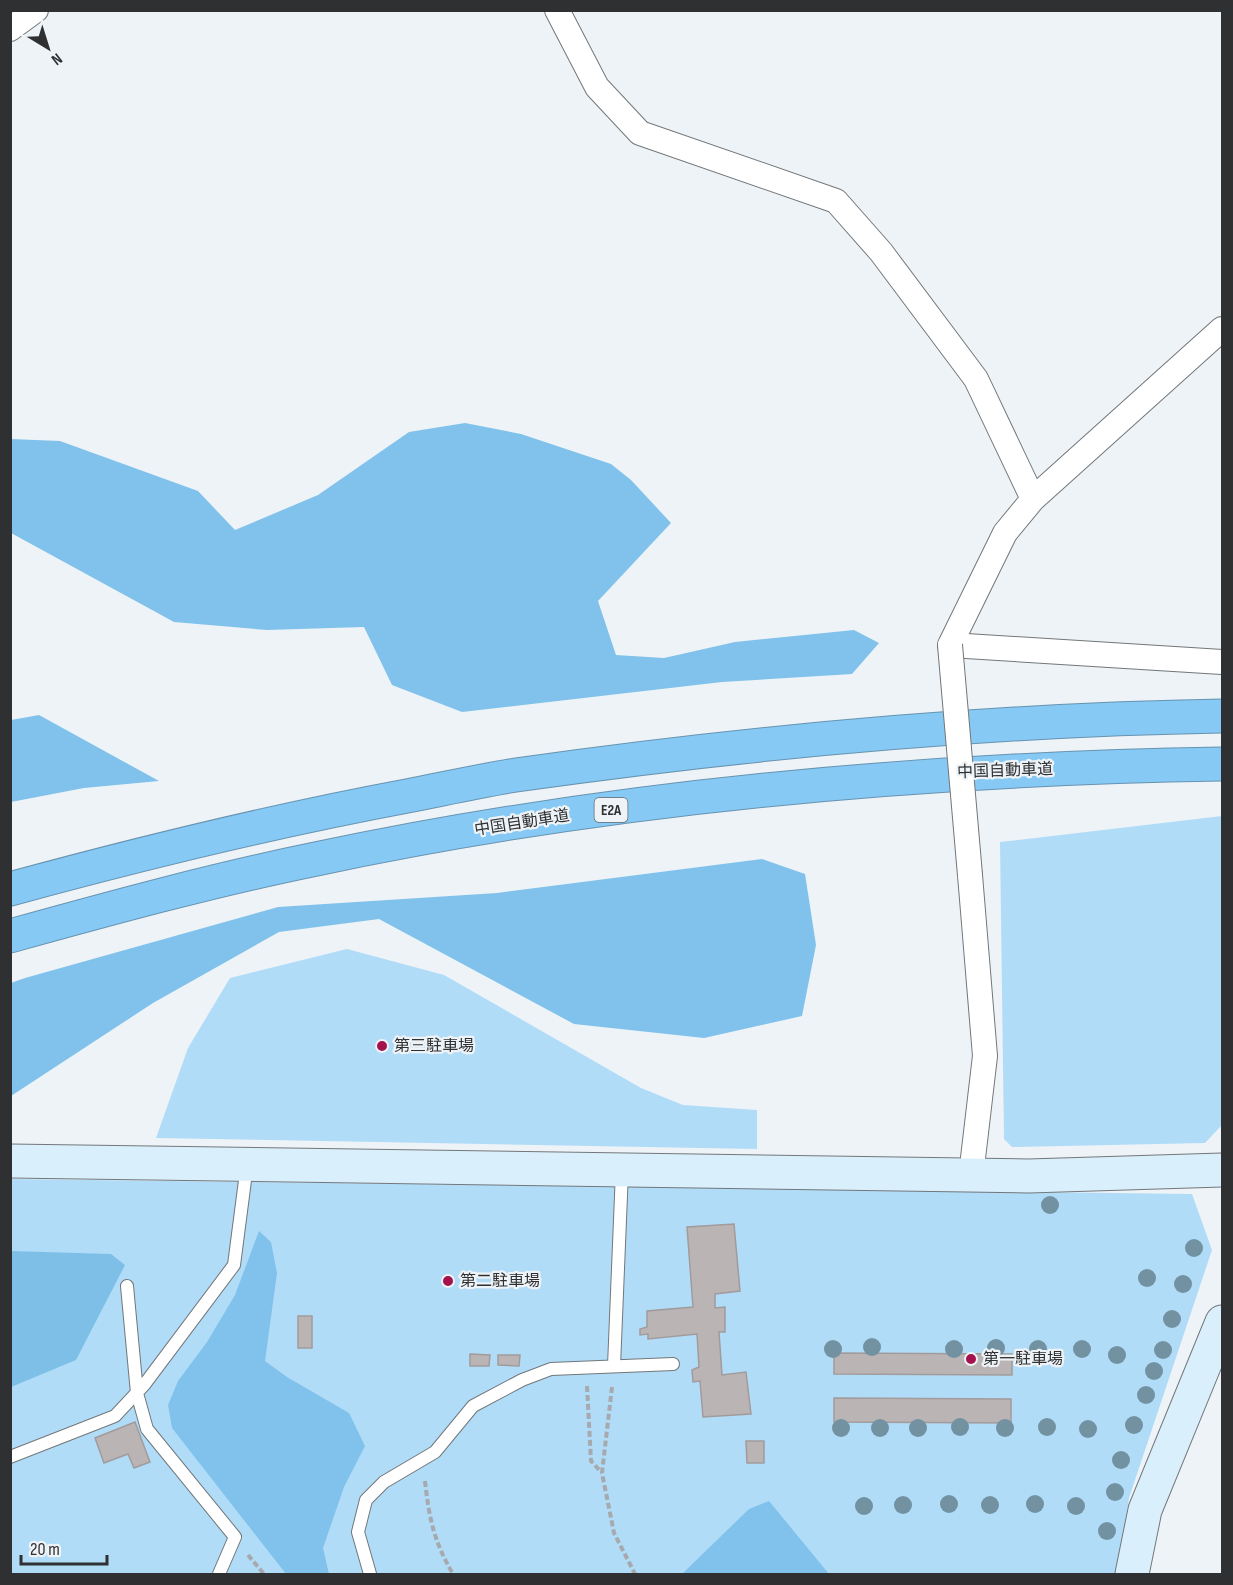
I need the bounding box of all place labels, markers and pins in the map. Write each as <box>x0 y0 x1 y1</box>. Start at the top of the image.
place label: 第三駐車場 <box>394 1037 474 1056</box>
marker: 第三駐車場 <box>375 1039 389 1053</box>
place label: 第二駐車場 <box>460 1272 540 1291</box>
marker: 第二駐車場 <box>441 1274 455 1288</box>
place label: 第一駐車場 <box>983 1350 1063 1369</box>
marker: 第一駐車場 <box>964 1352 978 1366</box>

